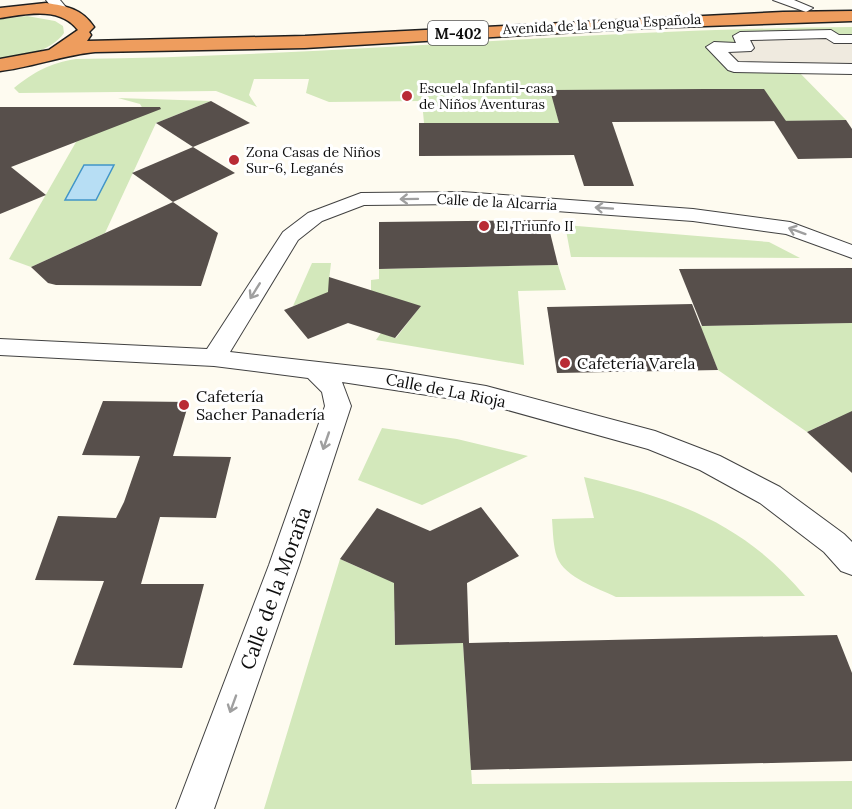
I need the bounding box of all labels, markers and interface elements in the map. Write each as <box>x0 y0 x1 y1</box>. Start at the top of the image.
street label: Avenida de la Lengua Española <box>501 10 702 38</box>
road number: M-402 <box>428 21 488 45</box>
place label: Escuela Infantil-casa de Niños Aventuras <box>419 79 554 113</box>
marker: Escuela Infantil-casa de Niños Aventuras <box>400 89 414 103</box>
place label: Zona Casas de Niños Sur-6, Leganés <box>246 143 380 177</box>
marker: Zona Casas de Niños Sur-6, Leganés <box>227 153 241 167</box>
street label: Calle de la Alcarria <box>436 190 558 214</box>
one-way arrow <box>400 193 420 204</box>
one-way arrow <box>595 203 615 214</box>
place label: El Triunfo II <box>496 217 574 235</box>
marker: El Triunfo II <box>477 219 491 233</box>
one-way arrow <box>788 224 807 235</box>
one-way arrow <box>248 283 261 300</box>
place label: Cafetería Varela <box>577 353 696 373</box>
marker: Cafetería Varela <box>558 356 572 370</box>
street label: Calle de La Rioja <box>384 369 508 411</box>
place label: Cafetería Sacher Panadería <box>196 386 325 424</box>
marker: Cafetería Sacher Panadería <box>177 398 191 412</box>
one-way arrow <box>320 431 331 450</box>
street label: Calle de la Moraña <box>234 503 316 673</box>
one-way arrow <box>227 694 238 713</box>

